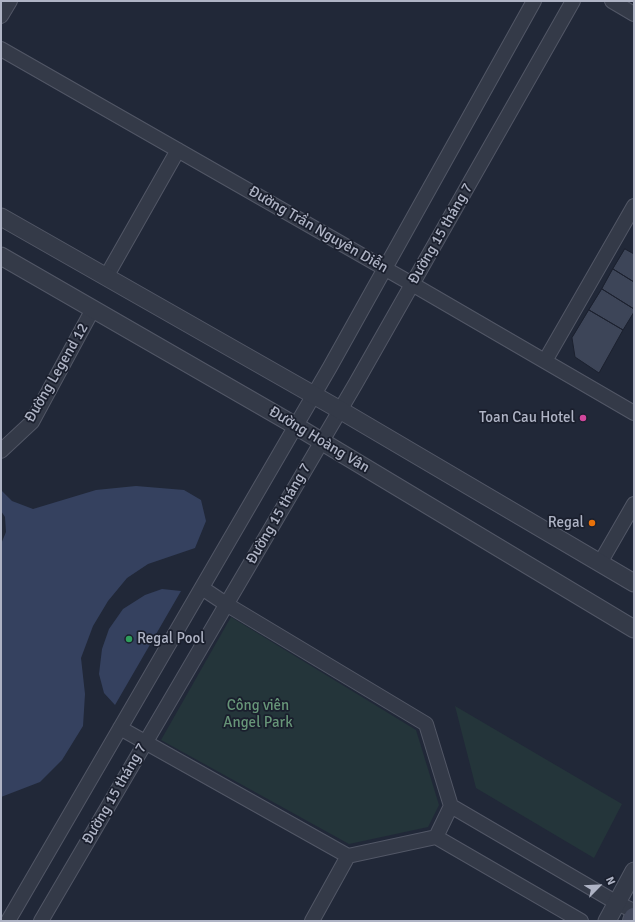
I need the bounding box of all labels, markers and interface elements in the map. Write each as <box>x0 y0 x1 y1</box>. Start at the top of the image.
street label: Đường 15 tháng 7 <box>405 180 477 288</box>
street label: Đường Trần Nguyên Diễn <box>245 183 391 277</box>
street label: Đường Legend 12 <box>21 320 93 426</box>
street label: Đường Hoàng Vân <box>265 403 373 477</box>
place label: Toan Cau Hotel <box>479 409 575 427</box>
marker: Toan Cau Hotel <box>578 413 588 423</box>
street label: Đường 15 tháng 7 <box>243 460 315 568</box>
place label: Regal <box>548 514 584 532</box>
marker: Regal <box>587 518 597 528</box>
place label: Regal Pool <box>137 630 205 648</box>
marker: Regal Pool <box>124 634 134 644</box>
park label: Công viên Angel Park <box>223 697 293 732</box>
street label: Đường 15 tháng 7 <box>79 740 151 848</box>
north arrow <box>579 866 619 906</box>
text: N <box>603 875 618 887</box>

